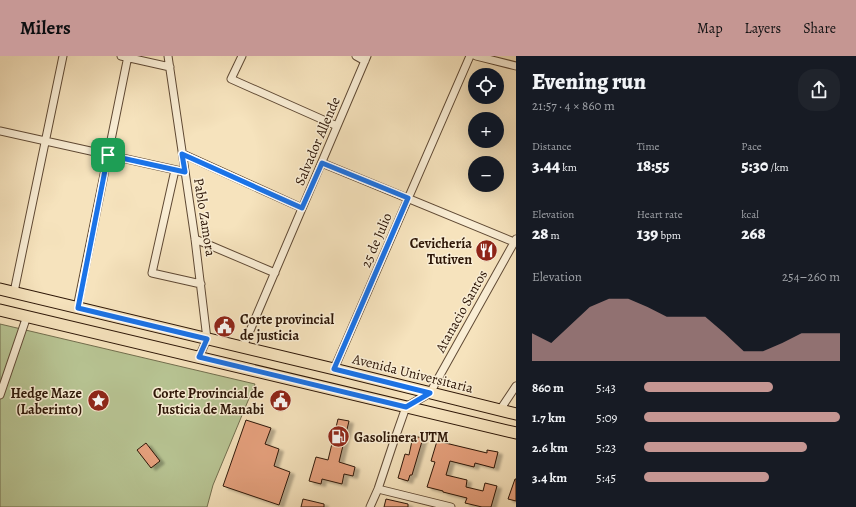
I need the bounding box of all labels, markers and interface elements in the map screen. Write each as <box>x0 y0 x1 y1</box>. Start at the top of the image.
text: Milers <box>20 15 71 41</box>
text: Map <box>697 19 723 38</box>
text: Layers <box>745 19 781 38</box>
text: Share <box>803 19 836 38</box>
text: Evening run <box>532 67 646 97</box>
map controls <box>468 68 504 192</box>
button: locate <box>468 68 504 104</box>
button: share <box>798 69 840 111</box>
street label: Salvador Allende <box>290 94 345 188</box>
text: 21:57 · 4 × 860 m <box>532 97 615 114</box>
button: + <box>468 112 504 148</box>
pin <box>91 138 125 172</box>
text: Distance <box>532 139 571 154</box>
text: Time <box>637 139 660 154</box>
text: Pace <box>741 139 762 154</box>
icon: arrive <box>97 144 119 166</box>
text: 3.44 <box>532 154 560 177</box>
text: 18:55 <box>637 154 669 177</box>
text: 5:30 <box>741 154 768 177</box>
button: − <box>468 156 504 192</box>
text: km <box>560 160 577 175</box>
text: /km <box>768 160 789 175</box>
street label: Pablo Zamora <box>189 177 220 258</box>
text: Elevation <box>532 207 574 222</box>
text: Heart rate <box>637 207 683 222</box>
text: kcal <box>741 207 759 222</box>
street label: 25 de Julio <box>356 210 397 271</box>
text: 28 <box>532 222 548 245</box>
text: 139 <box>637 222 658 245</box>
text: 268 <box>741 222 766 245</box>
text: m <box>548 228 560 243</box>
text: bpm <box>658 228 681 243</box>
place label: Cevichería Tutiven <box>410 234 472 269</box>
restaurant icon: Cevichería Tutiven <box>474 238 500 264</box>
street label: Atanacio Santos <box>430 267 492 357</box>
text: Elevation <box>532 268 582 285</box>
text: 254–260 m <box>782 268 840 285</box>
place label: Corte provincial de justicia <box>240 310 334 345</box>
public building icon: Corte provincial de justicia <box>211 314 237 340</box>
street label: Avenida Universitaria <box>350 349 476 398</box>
text: 860 m <box>532 379 564 396</box>
text: 5:43 <box>596 379 616 396</box>
place label: Hedge Maze (Laberinto) <box>11 384 83 419</box>
place label: Corte Provincial de Justicia de Manabi <box>153 384 265 419</box>
place icon: Hedge Maze (Laberinto) <box>85 388 111 414</box>
public building icon: Corte Provincial de Justicia de Manabi <box>267 388 293 414</box>
text: 1.7 km <box>532 409 566 426</box>
text: 5:09 <box>596 409 618 426</box>
fuel station icon: Gasolinera UTM <box>326 424 352 450</box>
place label: Gasolinera UTM <box>354 428 449 447</box>
text: 2.6 km <box>532 439 568 456</box>
text: 5:23 <box>596 439 616 456</box>
text: 3.4 km <box>532 469 567 486</box>
text: 5:45 <box>596 469 616 486</box>

